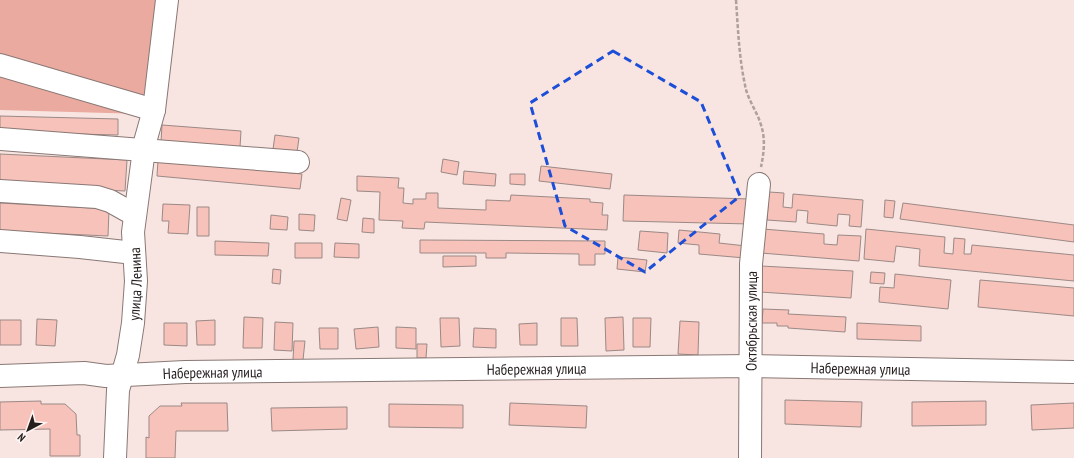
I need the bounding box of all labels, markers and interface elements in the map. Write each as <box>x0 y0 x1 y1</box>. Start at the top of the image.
street label: улица Ленина <box>124 247 146 321</box>
street label: Октябрьская улица <box>741 271 760 371</box>
street label: Набережная улица <box>487 358 587 378</box>
street label: Набережная улица <box>811 358 911 378</box>
street label: Набережная улица <box>162 362 263 383</box>
north arrow <box>8 410 48 450</box>
text: N <box>15 430 28 445</box>

